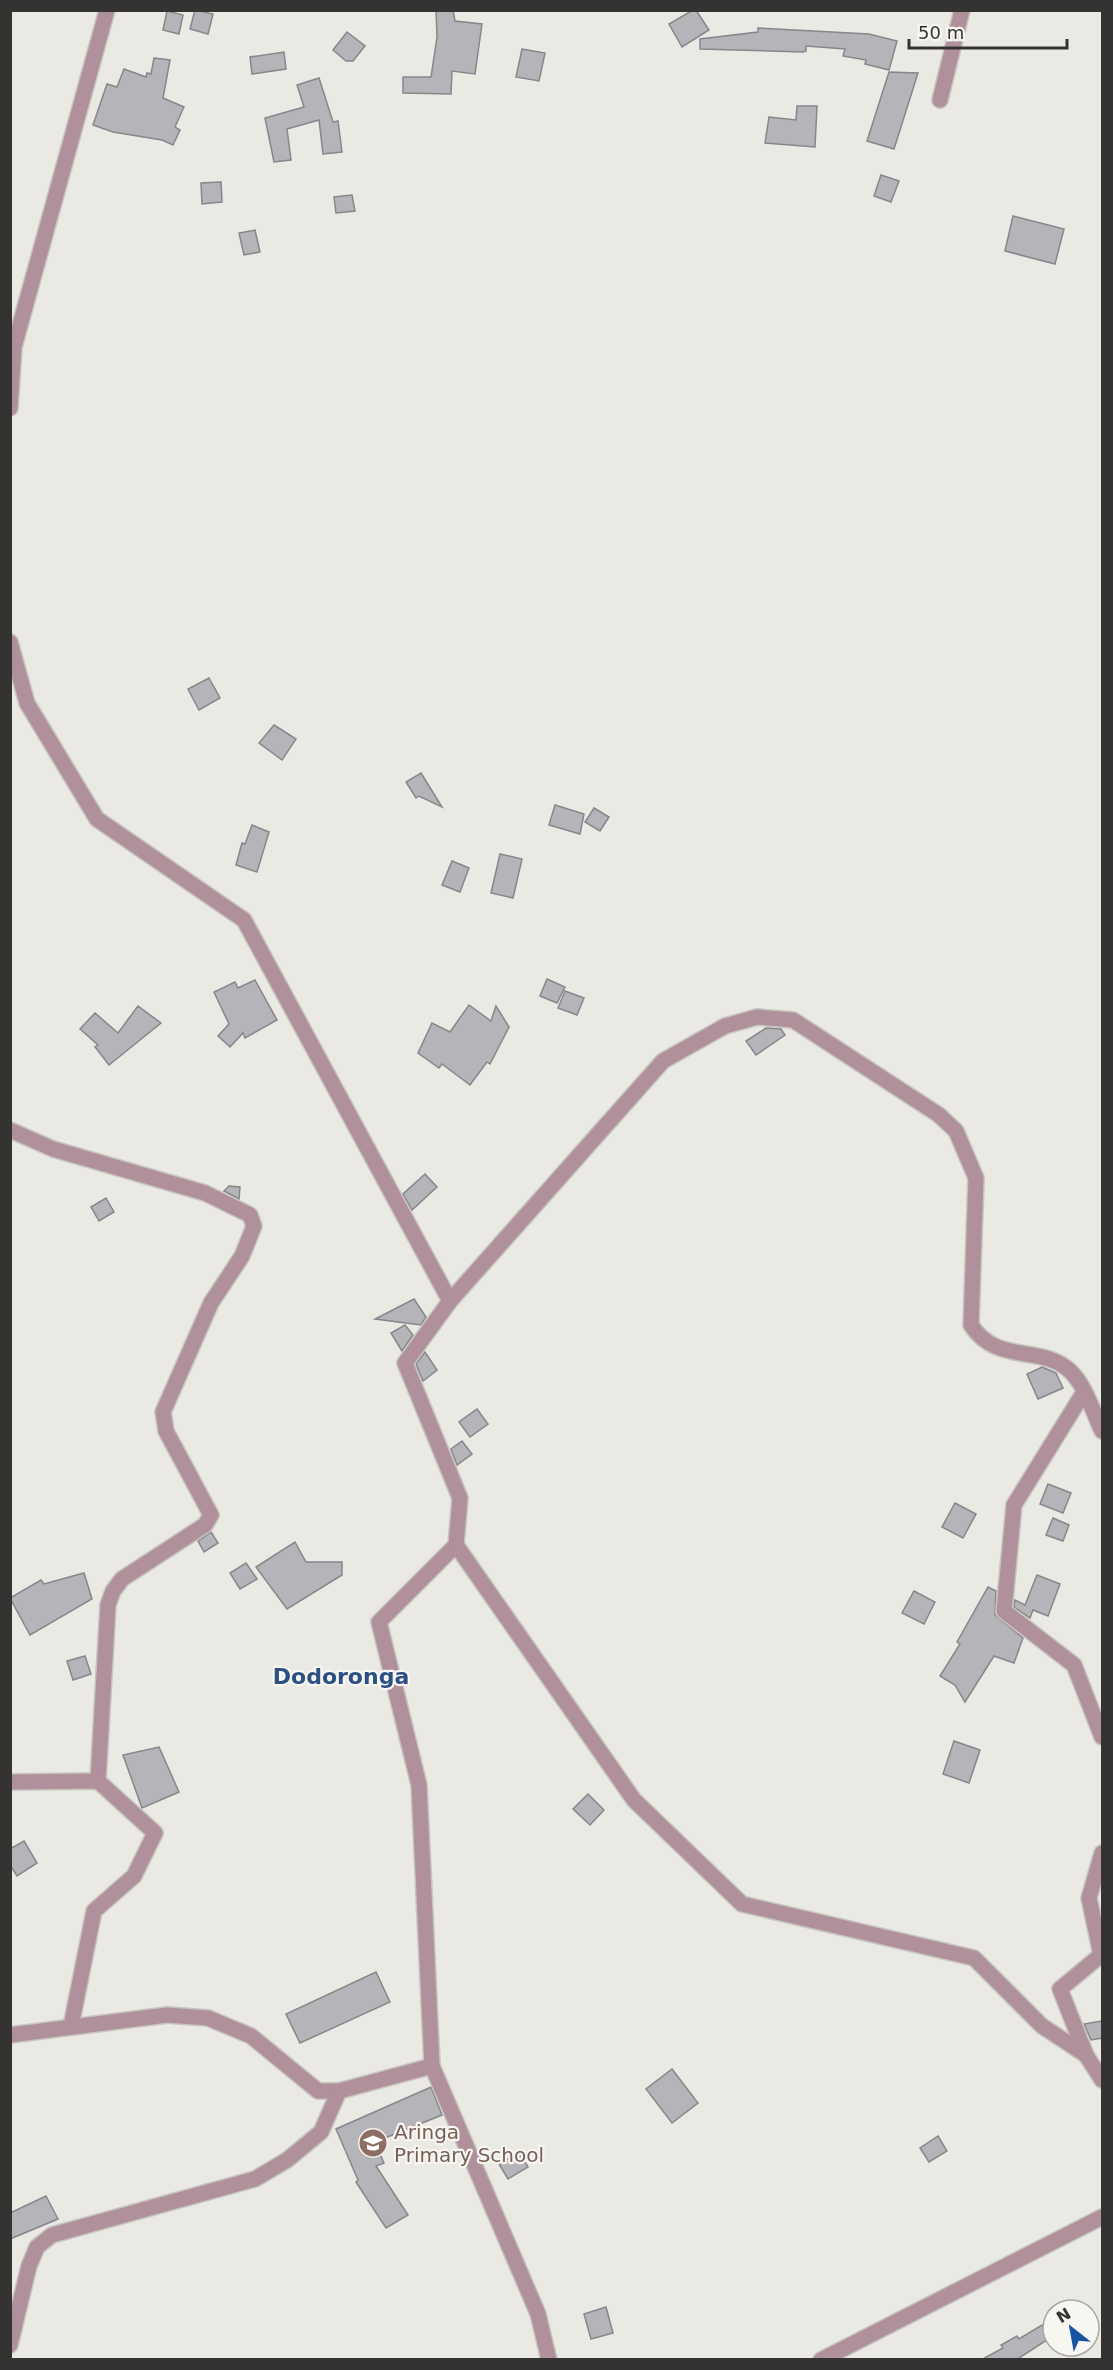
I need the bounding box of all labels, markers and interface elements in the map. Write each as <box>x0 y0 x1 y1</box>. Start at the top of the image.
scale bar <box>909 12 1066 50</box>
text: 50 m <box>918 22 964 43</box>
district label: Dodoronga <box>273 1664 409 1689</box>
place label: Aringa Primary School <box>394 2120 544 2167</box>
school or university icon: Aringa Primary School <box>357 2127 389 2159</box>
north arrow <box>1041 2298 1101 2358</box>
text: N <box>1053 2304 1074 2327</box>

